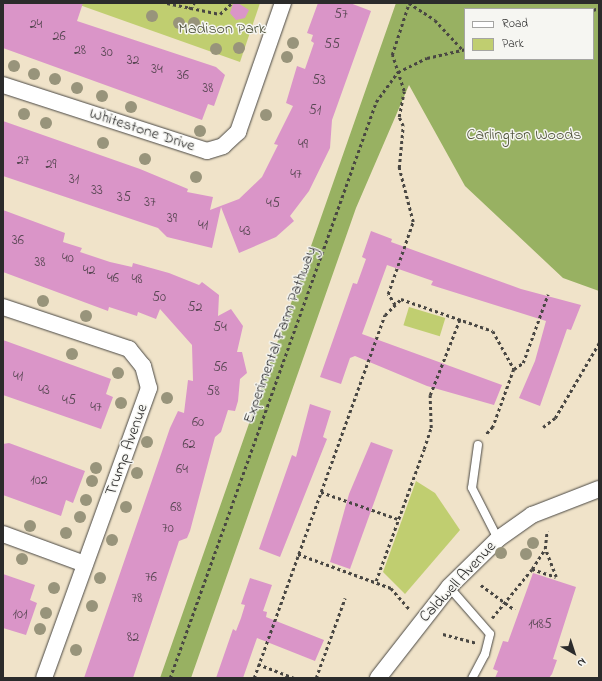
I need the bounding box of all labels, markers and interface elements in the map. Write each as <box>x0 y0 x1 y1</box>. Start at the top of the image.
house number: 57 <box>334 7 348 23</box>
legend <box>464 8 594 60</box>
text: Road <box>502 15 528 33</box>
house number: 24 <box>30 17 42 33</box>
park label: Madison Park <box>178 19 266 39</box>
house number: 26 <box>52 29 66 45</box>
text: Park <box>502 35 524 53</box>
house number: 55 <box>324 37 340 53</box>
house number: 28 <box>74 43 86 59</box>
house number: 30 <box>101 45 113 61</box>
house number: 32 <box>127 53 139 69</box>
house number: 34 <box>151 62 163 78</box>
house number: 36 <box>177 68 189 84</box>
house number: 53 <box>312 73 326 89</box>
house number: 38 <box>202 81 214 97</box>
house number: 51 <box>309 103 321 119</box>
street label: Whitestone Drive <box>87 104 197 156</box>
park label: Carlington Woods <box>467 125 581 145</box>
house number: 49 <box>298 137 308 153</box>
house number: 27 <box>17 153 29 169</box>
house number: 29 <box>45 157 57 173</box>
house number: 47 <box>290 167 302 183</box>
house number: 31 <box>69 172 79 188</box>
house number: 33 <box>91 183 103 199</box>
house number: 35 <box>117 190 131 206</box>
house number: 37 <box>144 195 156 211</box>
house number: 45 <box>266 196 280 212</box>
house number: 39 <box>167 211 177 227</box>
house number: 41 <box>198 218 208 234</box>
house number: 43 <box>239 224 251 240</box>
house number: 36 <box>12 233 24 249</box>
street label: Experimental Farm Pathway <box>239 244 321 426</box>
house number: 40 <box>62 251 74 267</box>
house number: 38 <box>34 255 46 271</box>
house number: 42 <box>83 263 95 279</box>
house number: 46 <box>107 271 119 287</box>
house number: 48 <box>131 272 143 288</box>
house number: 50 <box>152 290 166 306</box>
house number: 52 <box>188 300 202 316</box>
house number: 54 <box>213 320 227 336</box>
house number: 56 <box>213 360 227 376</box>
house number: 41 <box>13 369 23 385</box>
house number: 43 <box>38 383 50 399</box>
house number: 58 <box>206 384 220 400</box>
house number: 45 <box>62 393 76 409</box>
house number: 47 <box>90 400 102 416</box>
street label: Trump Avenue <box>102 402 152 498</box>
house number: 60 <box>192 415 204 431</box>
house number: 62 <box>182 437 196 453</box>
house number: 64 <box>176 462 188 478</box>
house number: 102 <box>30 473 48 489</box>
house number: 68 <box>170 500 182 516</box>
house number: 70 <box>162 521 174 537</box>
street label: Caldwell Avenue <box>416 537 500 627</box>
house number: 76 <box>145 570 157 586</box>
house number: 78 <box>131 591 143 607</box>
house number: 101 <box>13 607 27 623</box>
house number: 1485 <box>528 617 552 633</box>
house number: 82 <box>127 630 139 646</box>
north arrow <box>554 633 594 673</box>
text: N <box>574 654 589 671</box>

